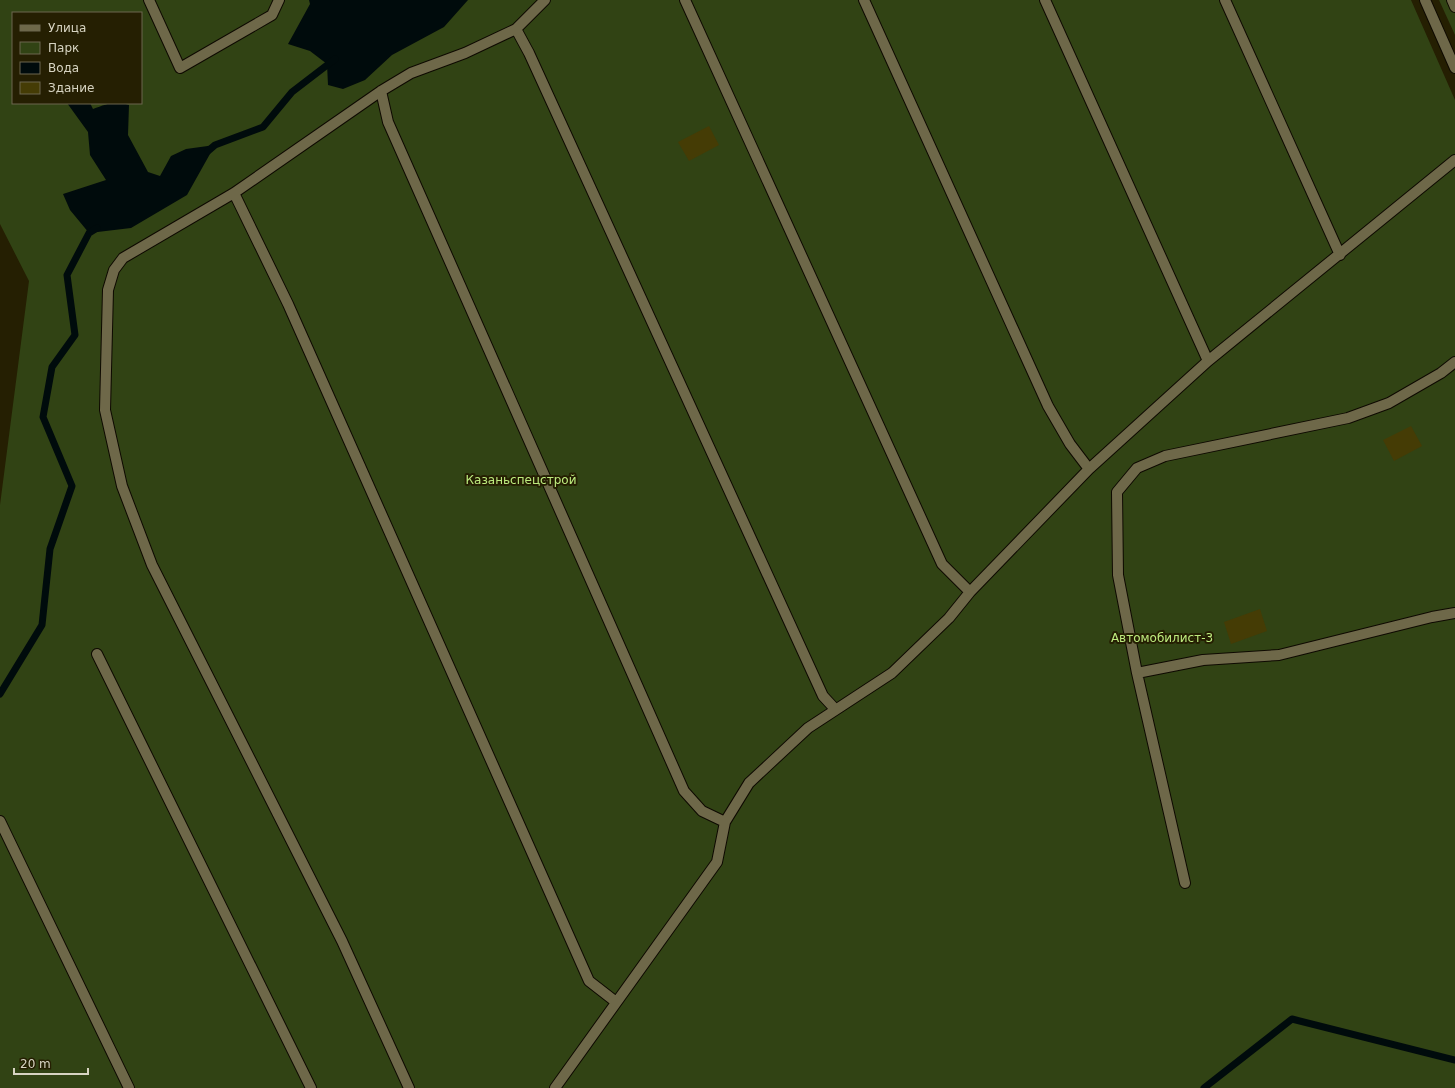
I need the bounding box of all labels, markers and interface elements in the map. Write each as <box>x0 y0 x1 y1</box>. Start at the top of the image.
legend <box>12 12 142 104</box>
text: Улица <box>48 21 86 35</box>
text: Парк <box>48 41 79 55</box>
text: Вода <box>48 61 79 75</box>
text: Здание <box>48 81 94 95</box>
park label: Казаньспецстрой <box>466 473 576 487</box>
park label: Автомобилист-3 <box>1111 631 1213 645</box>
scale bar <box>14 1050 88 1076</box>
text: 20 m <box>20 1057 51 1071</box>

